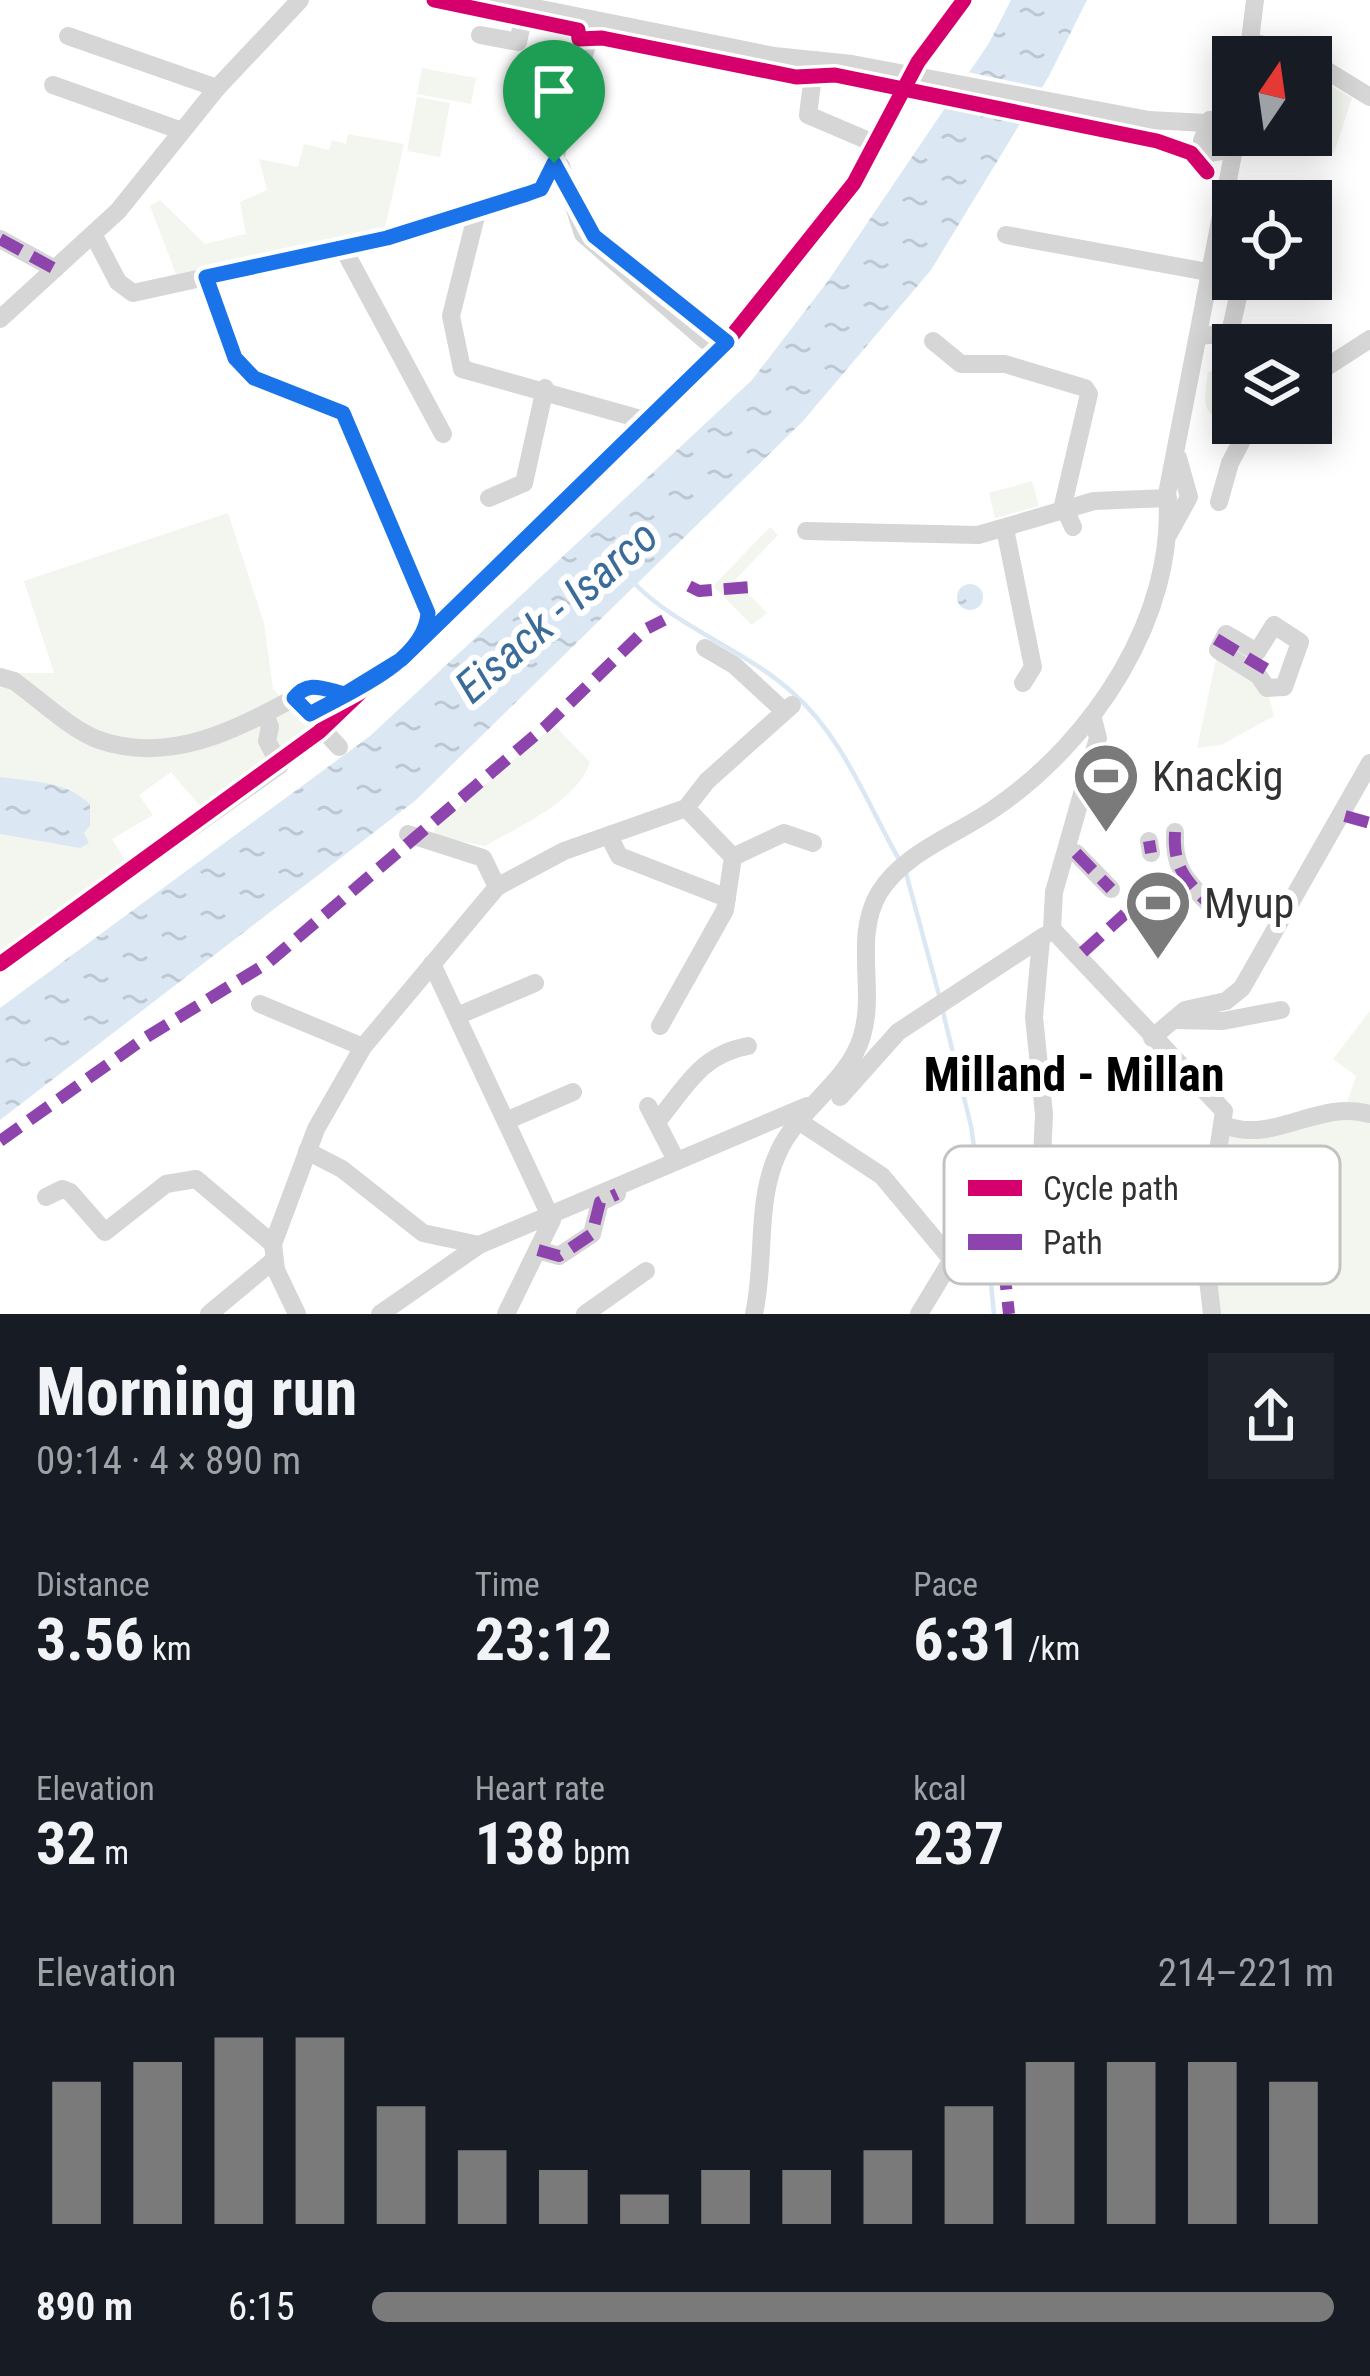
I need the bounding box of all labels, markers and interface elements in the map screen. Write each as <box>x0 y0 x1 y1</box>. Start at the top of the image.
north arrow <box>1212 36 1332 156</box>
map controls <box>1212 36 1332 444</box>
pin <box>503 40 605 163</box>
icon: arrive <box>521 58 587 124</box>
button: locate <box>1212 180 1332 300</box>
button: layers <box>1212 324 1332 444</box>
water label: Eisack - Isarco <box>444 509 668 714</box>
sports icon: Knackig <box>1071 741 1141 835</box>
place label: Knackig <box>1152 752 1284 801</box>
sports icon: Myup <box>1123 868 1193 962</box>
place label: Myup <box>1204 879 1294 928</box>
district label: Milland - Millan <box>923 1046 1225 1103</box>
legend <box>944 1146 1340 1284</box>
text: Cycle path <box>1043 1169 1179 1208</box>
text: Path <box>1043 1223 1103 1262</box>
button: share <box>1208 1353 1334 1479</box>
text: Morning run <box>36 1354 358 1431</box>
text: 09:14 · 4 × 890 m <box>36 1438 301 1484</box>
text: Distance <box>36 1565 150 1604</box>
text: Time <box>475 1565 540 1604</box>
text: Pace <box>913 1565 978 1604</box>
text: 3.56 <box>36 1604 144 1675</box>
text: 23:12 <box>475 1604 612 1675</box>
text: 6:31 <box>913 1604 1021 1675</box>
text: km <box>144 1629 192 1668</box>
text: /km <box>1021 1629 1080 1668</box>
text: Elevation <box>36 1769 155 1808</box>
text: Heart rate <box>475 1769 605 1808</box>
text: kcal <box>913 1769 967 1808</box>
text: 32 <box>36 1808 97 1879</box>
text: 138 <box>475 1808 566 1879</box>
text: 237 <box>913 1808 1004 1879</box>
text: m <box>97 1833 129 1872</box>
text: bpm <box>566 1833 631 1872</box>
text: Elevation <box>36 1950 176 1996</box>
text: 214–221 m <box>1158 1950 1334 1996</box>
text: 890 m <box>36 2284 133 2330</box>
text: 6:15 <box>228 2284 295 2330</box>

